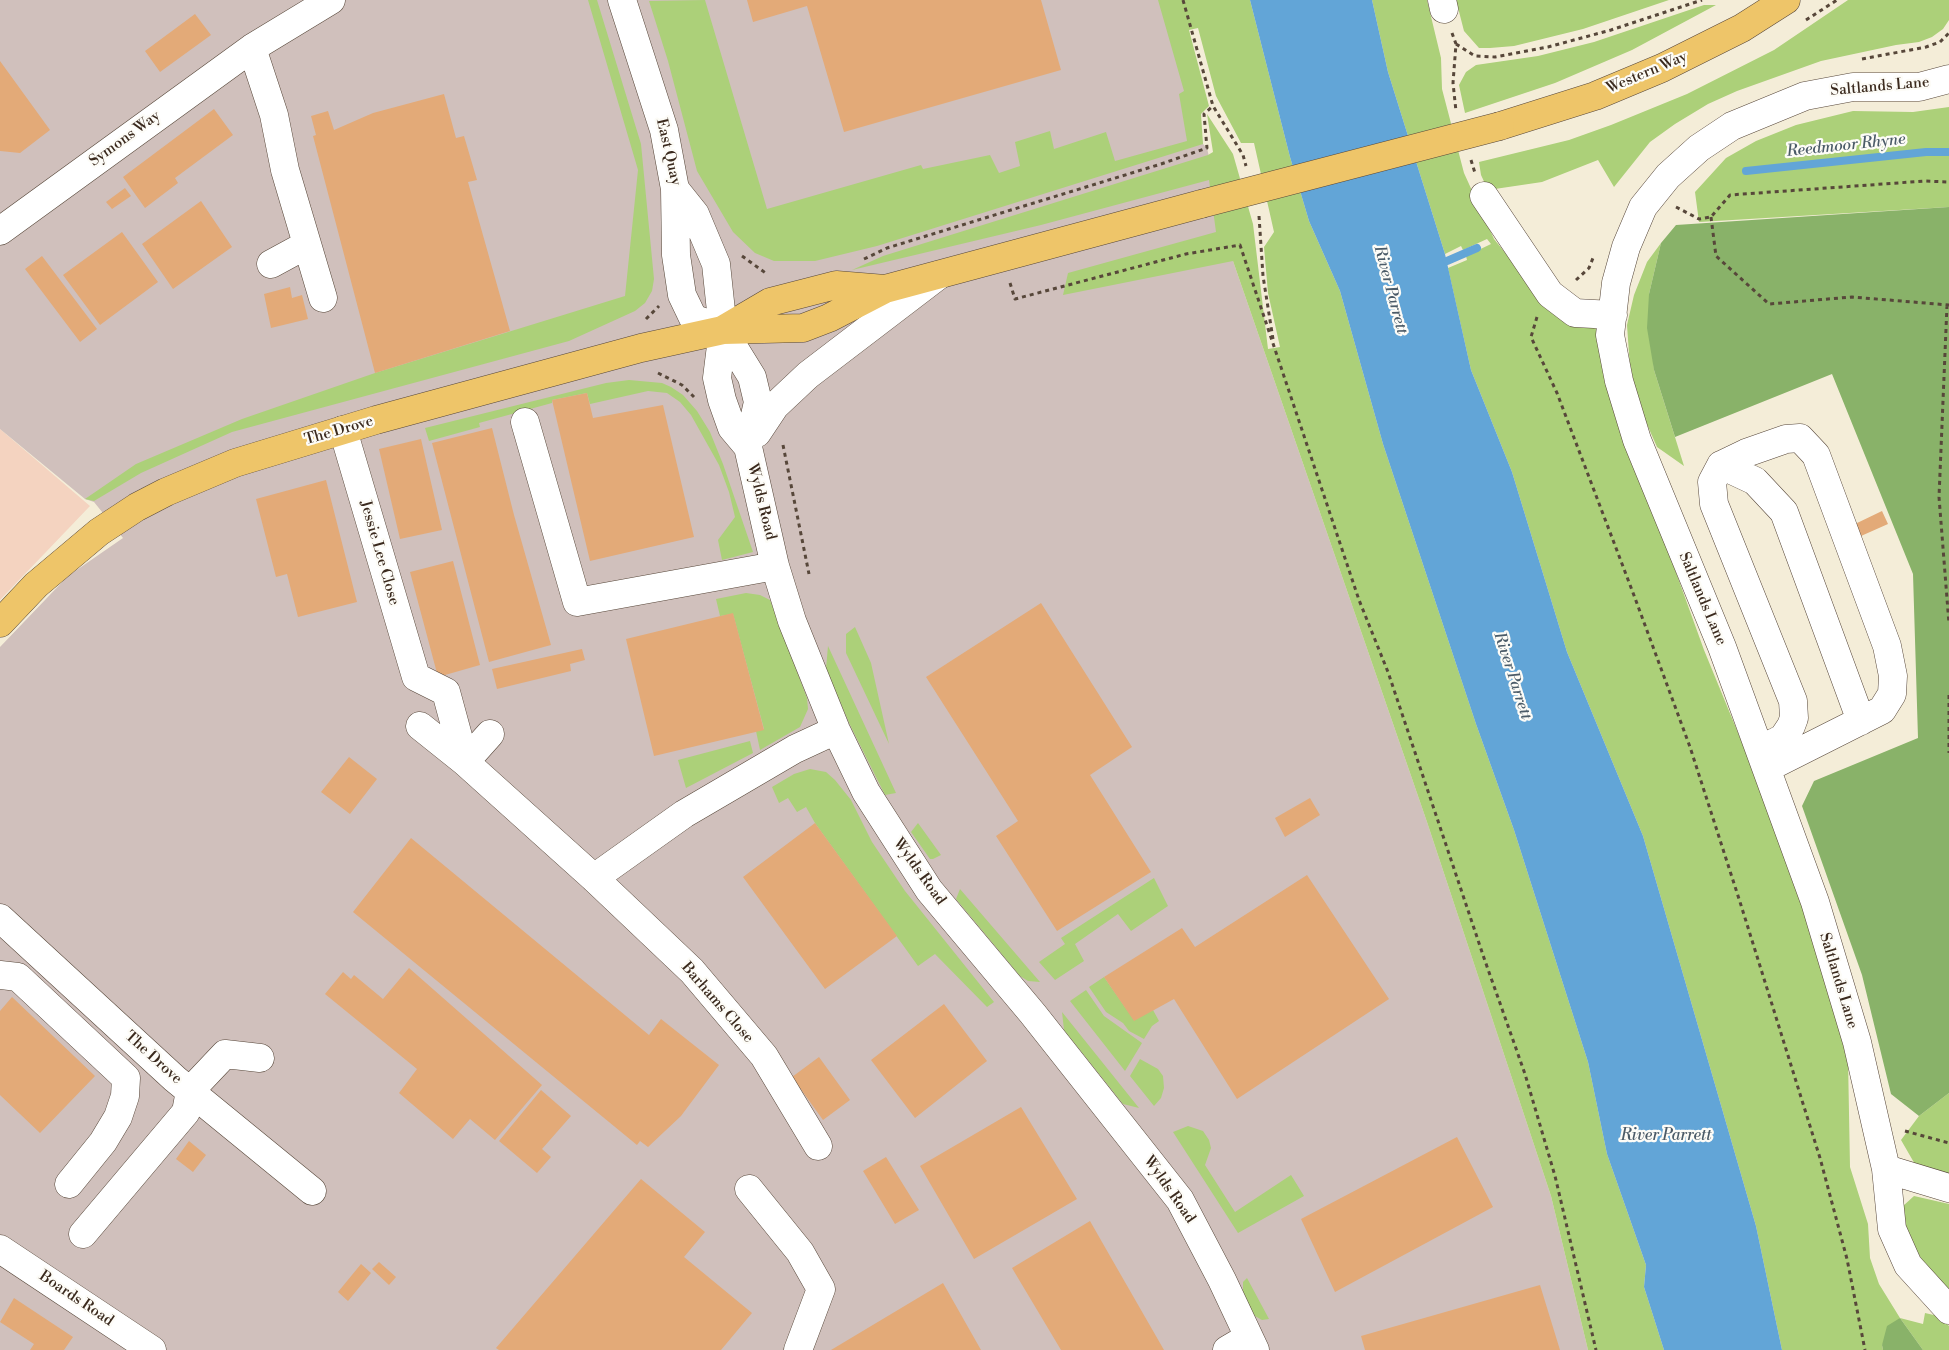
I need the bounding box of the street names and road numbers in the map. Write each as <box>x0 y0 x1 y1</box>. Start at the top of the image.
street label: Western Way <box>1604 48 1690 98</box>
street label: Saltlands Lane <box>1830 74 1930 100</box>
street label: Symons Way <box>86 107 164 171</box>
street label: East Quay <box>652 117 684 187</box>
street label: The Drove <box>303 413 375 449</box>
street label: Wylds Road <box>743 462 779 542</box>
street label: Jessie Lee Close <box>355 498 403 608</box>
street label: Saltlands Lane <box>1674 550 1730 648</box>
street label: Wylds Road <box>889 835 949 909</box>
street label: Saltlands Lane <box>1815 931 1861 1031</box>
street label: Barhams Close <box>677 959 757 1047</box>
street label: The Drove <box>121 1028 185 1088</box>
street label: Wylds Road <box>1139 1153 1199 1227</box>
street label: Boards Road <box>35 1268 117 1330</box>

